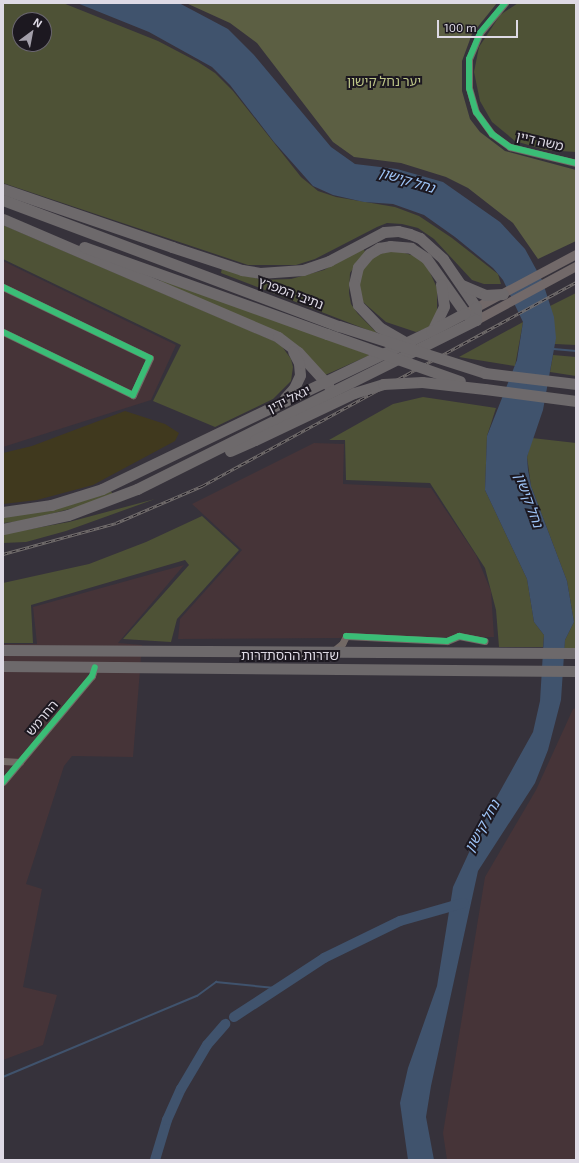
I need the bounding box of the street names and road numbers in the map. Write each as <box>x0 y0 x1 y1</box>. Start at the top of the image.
street label: משה דיין <box>515 128 565 154</box>
street label: נתיבי המפרץ <box>256 273 326 313</box>
street label: יגאל ידין <box>265 382 313 416</box>
street label: שדרות ההסתדרות <box>241 647 339 663</box>
street label: החרמש <box>23 697 61 739</box>

